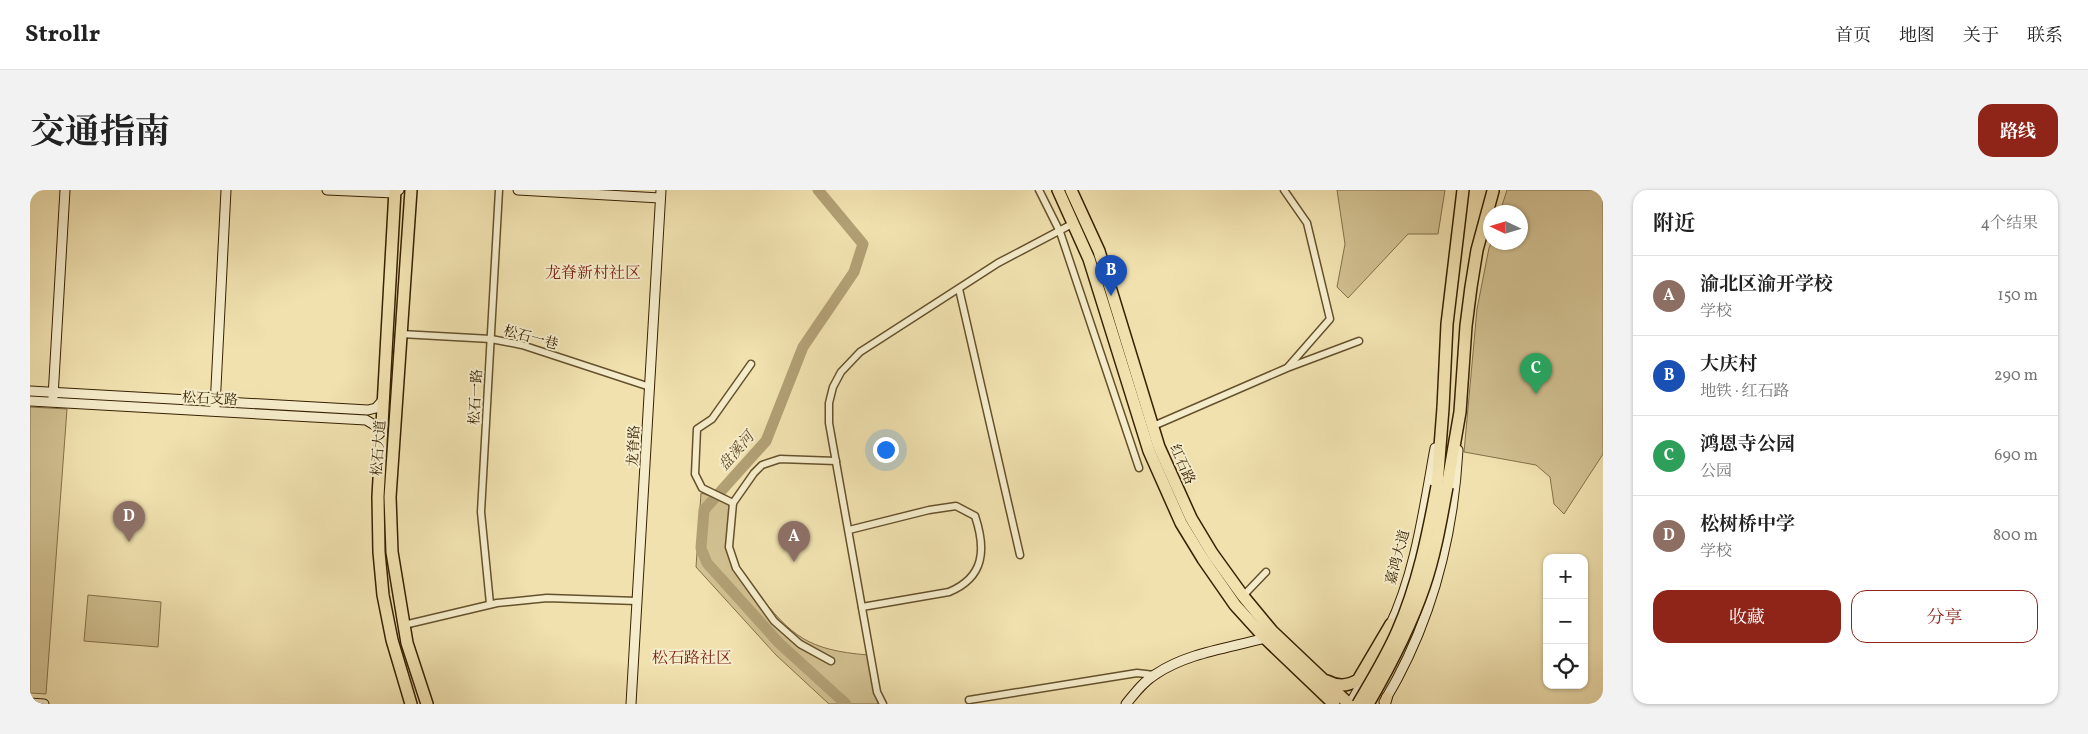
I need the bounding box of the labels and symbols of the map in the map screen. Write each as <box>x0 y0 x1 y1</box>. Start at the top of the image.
north arrow <box>1483 205 1528 250</box>
pin: B <box>1095 255 1127 296</box>
district label: 龙脊新村社区 <box>545 263 641 285</box>
street label: 松石一巷 <box>501 322 560 355</box>
pin: C <box>1520 353 1552 394</box>
street label: 松石一路 <box>466 369 487 426</box>
street label: 松石支路 <box>181 389 238 410</box>
street label: 松石大道 <box>368 420 391 477</box>
street label: 龙脊路 <box>624 425 645 468</box>
water label: 盘溪河 <box>714 426 762 476</box>
your location <box>873 437 899 463</box>
street label: 红石路 <box>1164 442 1199 488</box>
pin: D <box>113 501 145 542</box>
pin: A <box>778 521 810 562</box>
street label: 嘉鸿大道 <box>1382 528 1415 587</box>
district label: 松石路社区 <box>652 648 732 670</box>

